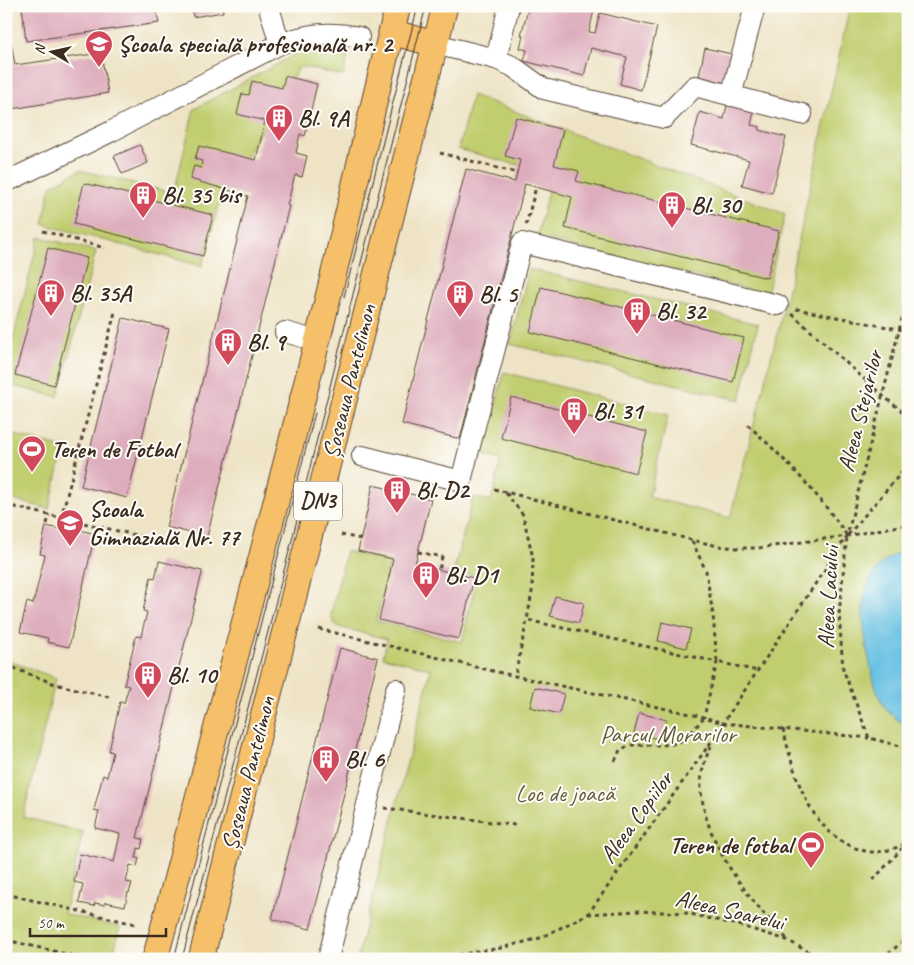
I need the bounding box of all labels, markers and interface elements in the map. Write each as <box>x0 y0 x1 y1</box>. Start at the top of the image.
north arrow <box>28 28 78 78</box>
school or university icon: Şcoala specială profesională nr. 2 <box>84 29 114 68</box>
place label: Şcoala specială profesională nr. 2 <box>118 29 395 59</box>
text: N <box>31 42 49 56</box>
building icon: Bl. 9A <box>264 103 294 142</box>
place label: Bl. 9A <box>298 103 350 133</box>
building icon: Bl. 35 bis <box>128 180 158 219</box>
place label: Bl. 35 bis <box>162 180 243 210</box>
building icon: Bl. 30 <box>657 190 687 229</box>
place label: Bl. 30 <box>691 190 742 220</box>
building icon: Bl. 35A <box>36 278 66 317</box>
place label: Bl. 35A <box>70 278 133 308</box>
building icon: Bl. 5 <box>445 279 475 318</box>
place label: Bl. 5 <box>479 279 520 309</box>
building icon: Bl. 32 <box>622 296 652 335</box>
place label: Bl. 32 <box>656 296 707 326</box>
street label: Șoseaua Pantelimon <box>315 300 383 461</box>
building icon: Bl. 9 <box>213 327 243 366</box>
place label: Bl. 9 <box>247 327 288 357</box>
street label: Aleea Stejarilor <box>830 345 890 475</box>
building icon: Bl. 31 <box>559 396 589 435</box>
place label: Bl. 31 <box>593 396 645 426</box>
sports icon: Teren de Fotbal <box>17 434 47 473</box>
place label: Teren de Fotbal <box>51 434 182 464</box>
building icon: Bl. D2 <box>382 475 412 514</box>
place label: Bl. D2 <box>416 475 471 505</box>
road number: DN3 <box>294 482 342 520</box>
place label: Școala Gimnazială Nr. 77 <box>89 494 242 552</box>
school or university icon: Școala Gimnazială Nr. 77 <box>55 508 85 547</box>
street label: Aleea Lacului <box>810 542 846 649</box>
building icon: Bl. D1 <box>411 560 441 599</box>
place label: Bl. D1 <box>445 560 501 590</box>
building icon: Bl. 10 <box>133 660 163 699</box>
place label: Bl. 10 <box>167 660 218 690</box>
street label: Șoseaua Pantelimon <box>214 692 282 853</box>
park label: Parcul Morarilor <box>600 719 738 749</box>
building icon: Bl. 6 <box>311 744 341 783</box>
place label: Bl. 6 <box>345 744 386 774</box>
street label: Aleea Copiilor <box>593 763 681 869</box>
park label: Loc de joacă <box>516 778 617 808</box>
place label: Teren de fotbal <box>670 830 797 860</box>
sports icon: Teren de fotbal <box>796 830 826 869</box>
street label: Aleea Soarelui <box>673 883 790 938</box>
scale bar <box>30 905 166 937</box>
text: 50 m <box>38 914 65 933</box>

